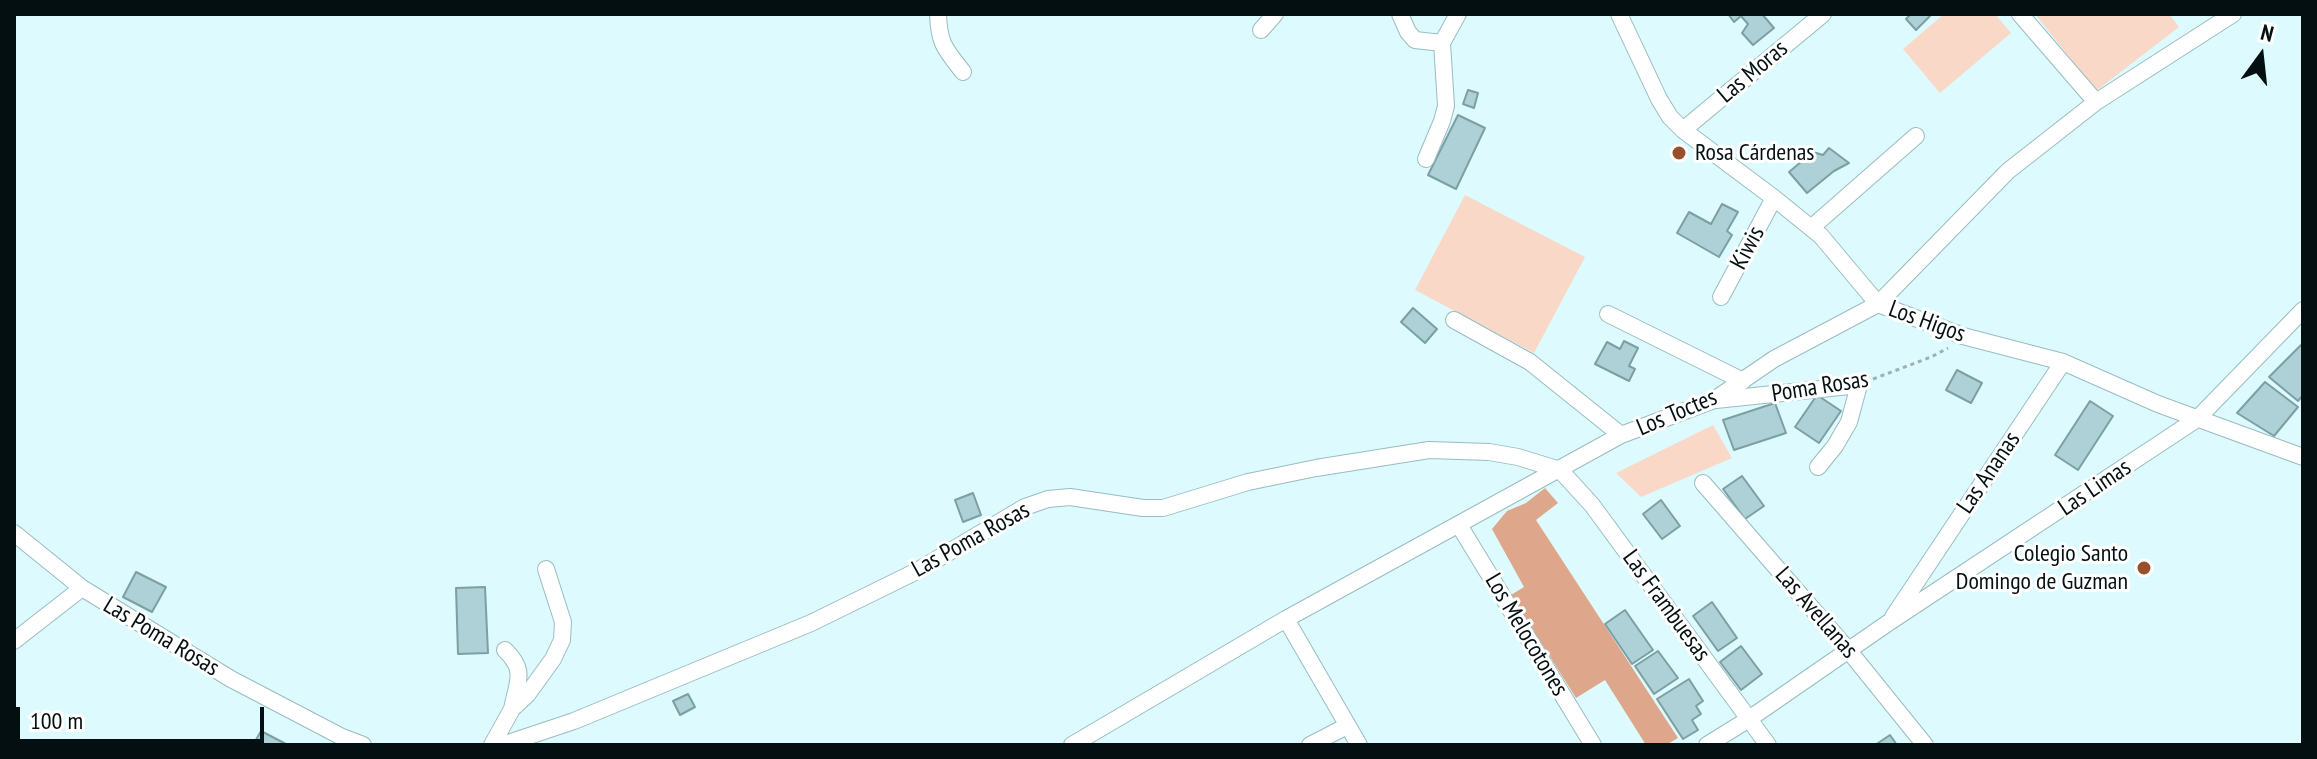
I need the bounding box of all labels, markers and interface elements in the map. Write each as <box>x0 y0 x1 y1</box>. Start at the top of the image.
north arrow <box>2221 16 2301 96</box>
text: N <box>2258 18 2277 48</box>
street label: Las Moras <box>1712 34 1794 110</box>
place label: Rosa Cárdenas <box>1695 139 1814 167</box>
marker: Rosa Cárdenas <box>1670 144 1688 162</box>
street label: Kiwis <box>1725 222 1771 274</box>
street label: Los Higos <box>1885 295 1969 349</box>
street label: Poma Rosas <box>1770 365 1870 409</box>
street label: Los Toctes <box>1633 383 1721 443</box>
street label: Las Ananas <box>1951 427 2027 519</box>
street label: Las Limas <box>2053 453 2137 523</box>
street label: Las Poma Rosas <box>907 496 1035 584</box>
place label: Colegio Santo Domingo de Guzman <box>1956 540 2128 596</box>
street label: Las Frambuesas <box>1616 545 1716 667</box>
marker: Colegio Santo Domingo de Guzman <box>2135 559 2153 577</box>
street label: Las Avellanas <box>1769 562 1863 664</box>
street label: Los Melocotones <box>1478 569 1574 701</box>
street label: Las Poma Rosas <box>98 591 224 683</box>
scale bar <box>20 691 268 741</box>
text: 100 m <box>30 705 83 736</box>

